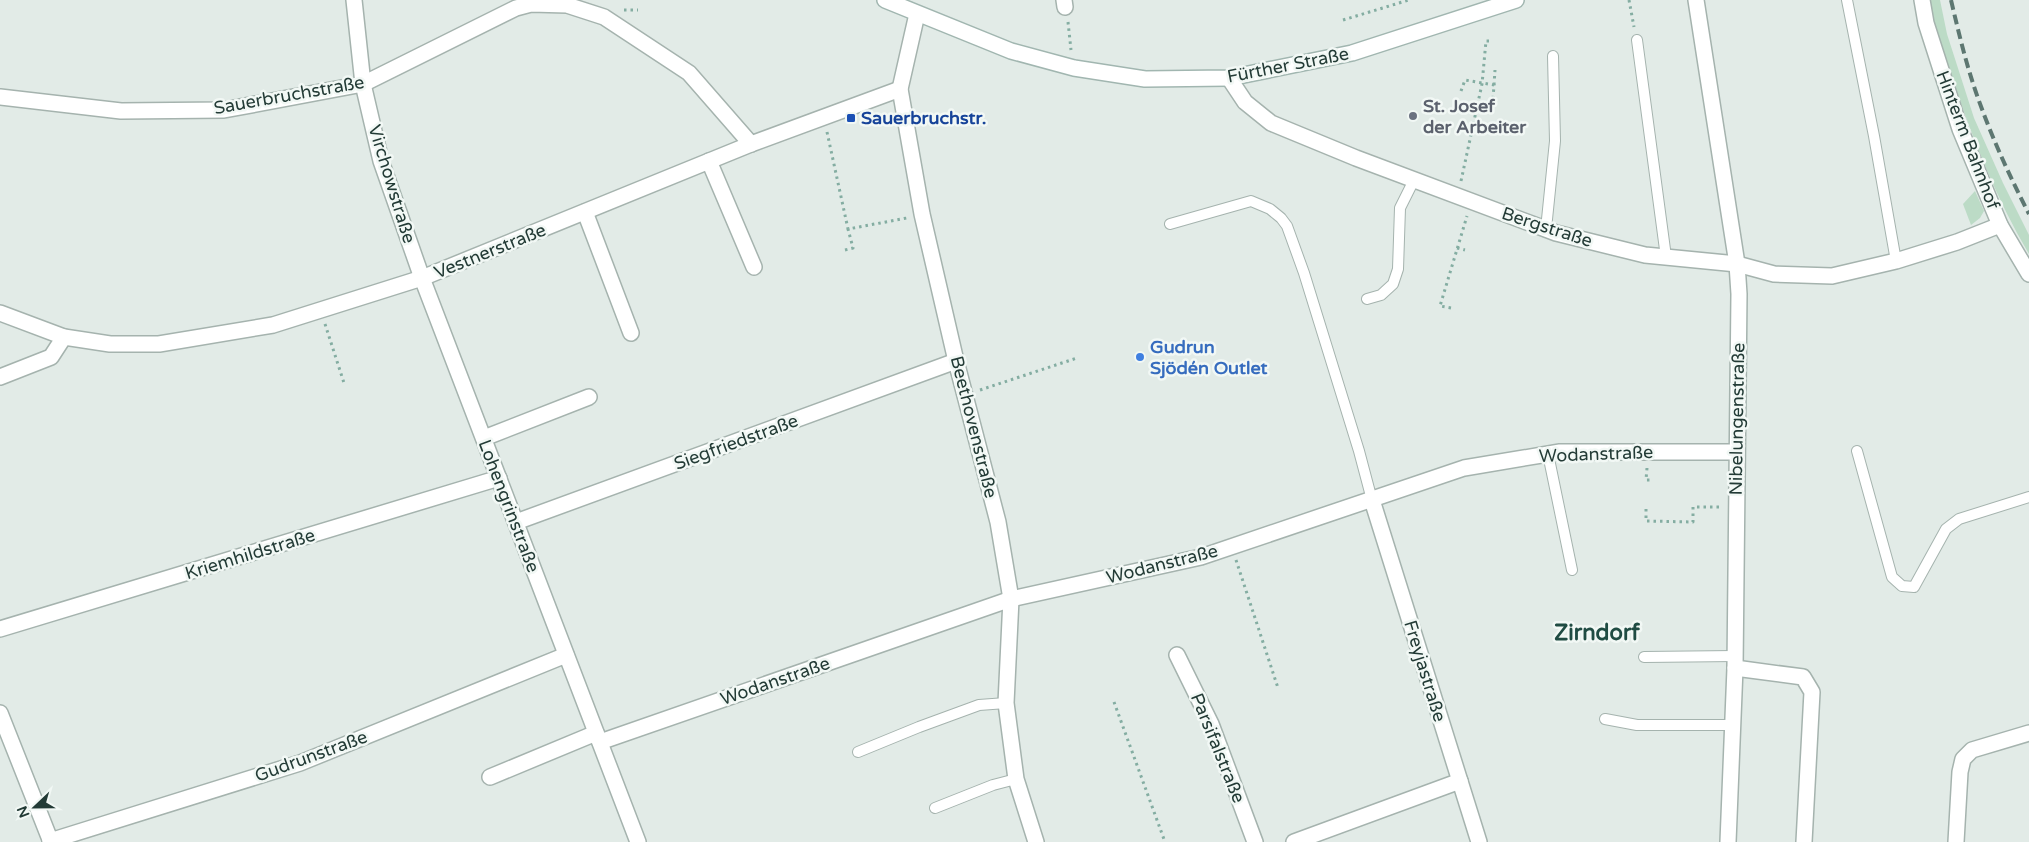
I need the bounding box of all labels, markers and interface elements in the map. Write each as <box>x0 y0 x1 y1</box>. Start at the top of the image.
street label: Fürther Straße <box>1225 42 1351 88</box>
street label: Hinterm Bahnhof <box>1931 67 2005 213</box>
street label: Sauerbruchstraße <box>212 71 366 119</box>
place label: St. Josef der Arbeiter <box>1423 95 1527 138</box>
place label: Sauerbruchstr. <box>861 107 986 129</box>
marker: St. Josef der Arbeiter <box>1407 110 1419 122</box>
marker: Sauerbruchstr. <box>845 112 857 124</box>
street label: Virchowstraße <box>364 122 420 246</box>
street label: Bergstraße <box>1499 202 1595 252</box>
street label: Vestnerstraße <box>431 219 549 283</box>
place label: Gudrun Sjödén Outlet <box>1150 336 1268 379</box>
street label: Nibelungenstraße <box>1725 342 1749 496</box>
marker: Gudrun Sjödén Outlet <box>1134 351 1146 363</box>
street label: Beethovenstraße <box>946 354 1002 500</box>
street label: Siegfriedstraße <box>671 409 801 475</box>
street label: Lohengrinstraße <box>474 436 544 576</box>
street label: Wodanstraße <box>1538 441 1654 467</box>
street label: Kriemhildstraße <box>182 524 318 584</box>
street label: Wodanstraße <box>1104 539 1220 589</box>
street label: Freyjastraße <box>1399 618 1451 724</box>
district label: Zirndorf <box>1554 620 1640 646</box>
street label: Wodanstraße <box>717 652 833 710</box>
street label: Parsifalstraße <box>1186 690 1250 806</box>
street label: Gudrunstraße <box>252 725 370 787</box>
north arrow <box>10 782 60 832</box>
text: N <box>13 803 33 820</box>

